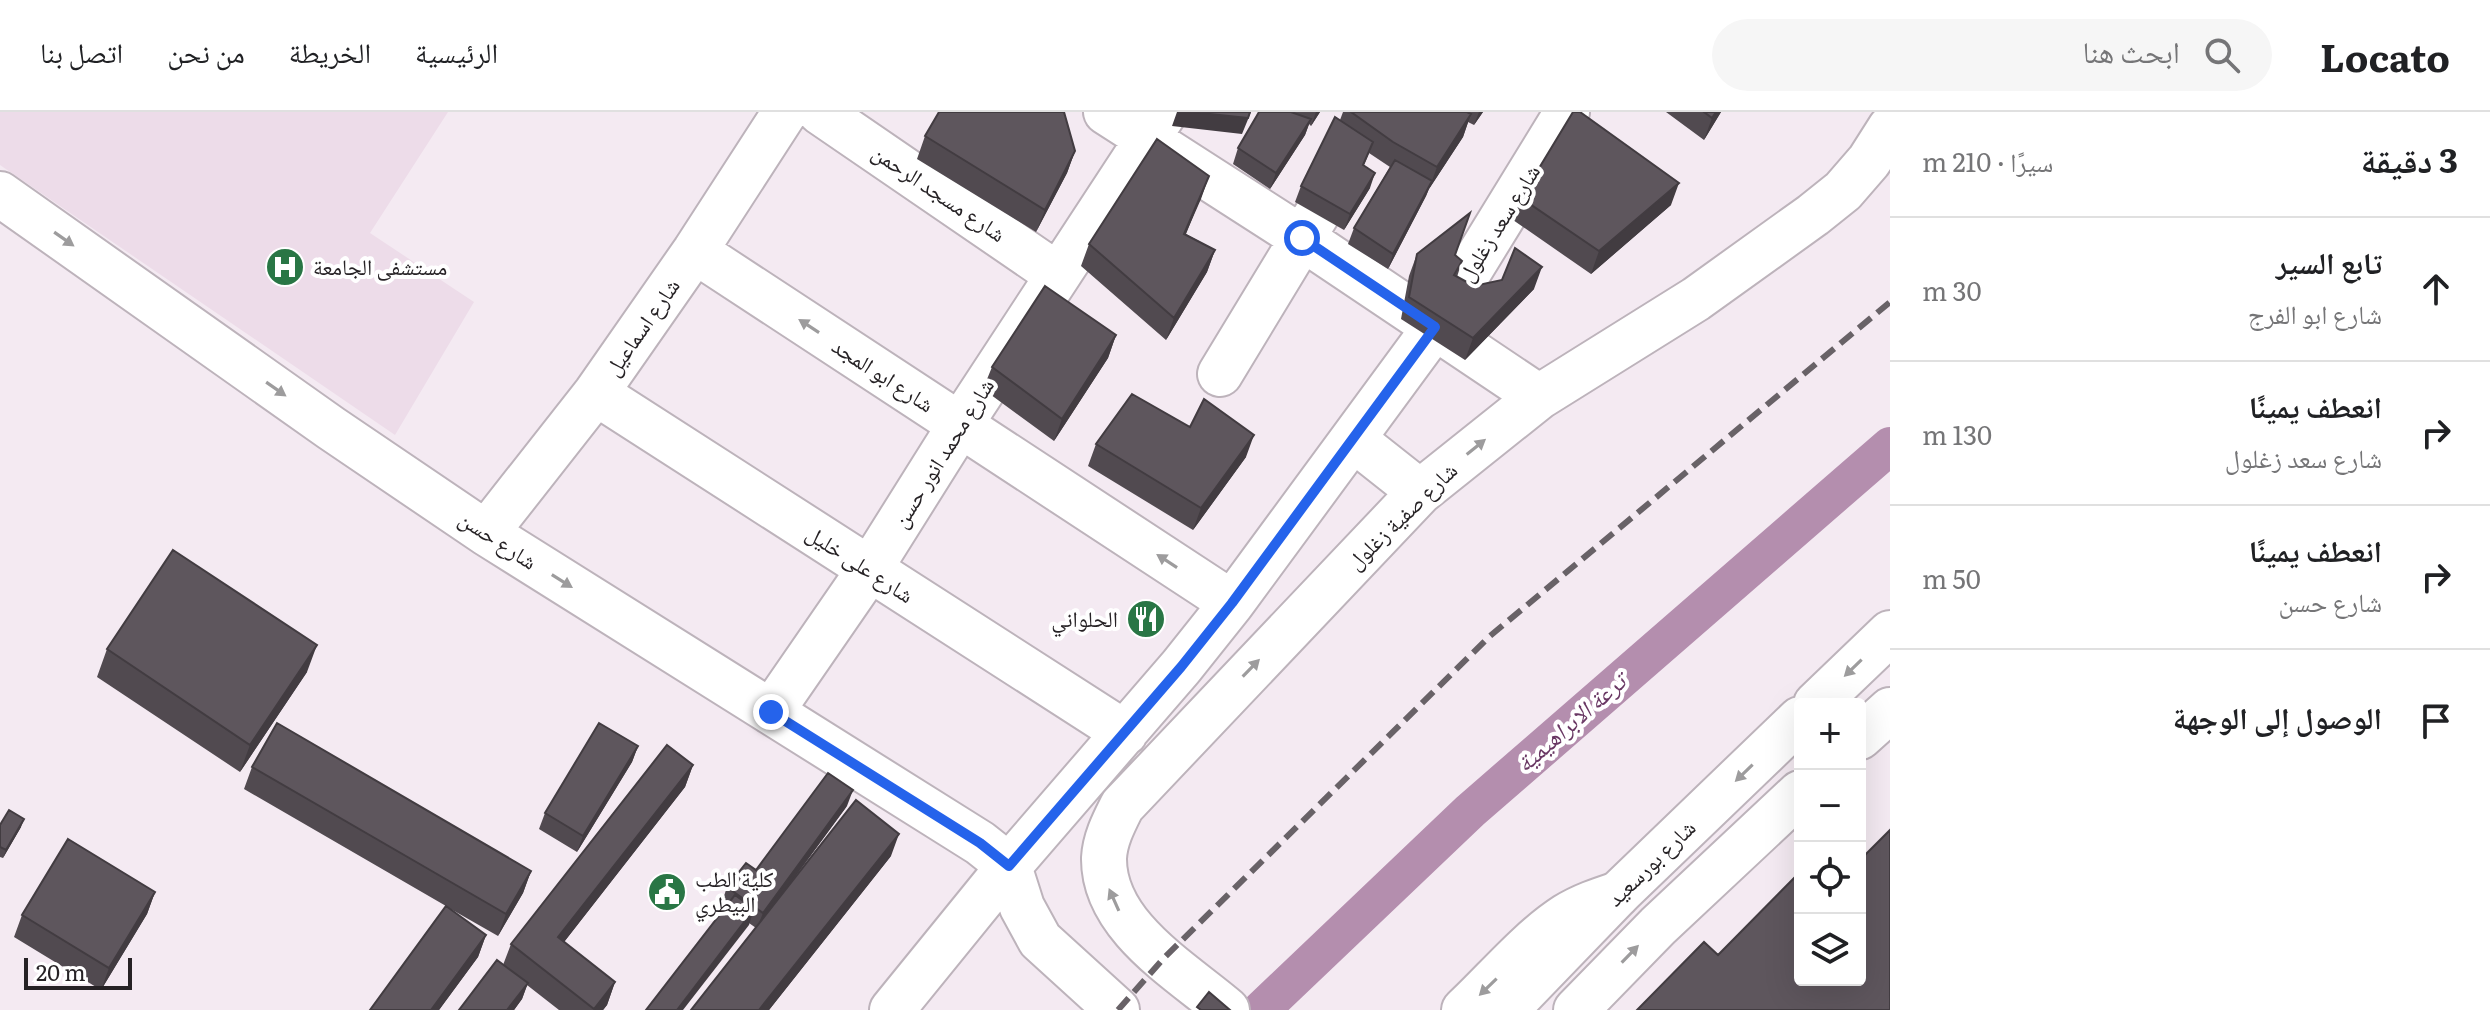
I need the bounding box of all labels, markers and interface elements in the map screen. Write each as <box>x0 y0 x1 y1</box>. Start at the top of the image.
search box <box>1712 19 2272 91</box>
text: Locato <box>2320 27 2450 84</box>
text: ابحث هنا <box>2083 28 2180 72</box>
text: اتصل بنا <box>40 30 123 72</box>
text: من نحن <box>167 30 245 72</box>
text: الخريطة <box>289 30 371 72</box>
text: الرئيسية <box>415 30 498 72</box>
icon: search <box>2200 33 2244 77</box>
text: 3 دقيقة <box>2361 133 2458 183</box>
street label: شارع مسجد الرحمن <box>866 135 1013 249</box>
text: سيرًا · 210 m <box>1922 141 2053 180</box>
street label: شارع سعد زغلول <box>1448 157 1547 287</box>
route start <box>1284 220 1320 256</box>
one-way arrow <box>54 231 75 246</box>
text: تابع السير <box>2276 239 2382 283</box>
hospital icon: مستشفى الجامعة <box>264 246 306 288</box>
place label: مستشفى الجامعة <box>313 249 447 282</box>
icon: ahead <box>2414 267 2458 311</box>
text: 30 m <box>1922 270 1982 309</box>
street label: شارع اسماعيل <box>595 271 687 382</box>
text: شارع ابو الفرج <box>2248 293 2382 332</box>
one-way arrow <box>798 319 819 334</box>
street label: شارع ابو المجد <box>826 328 942 419</box>
street label: شارع محمد انور حسن <box>882 371 1001 533</box>
one-way arrow <box>266 381 287 396</box>
text: انعطف يمينًا <box>2249 383 2382 427</box>
icon: right <box>2414 411 2458 455</box>
text: 130 m <box>1922 414 1992 453</box>
text: شارع سعد زغلول <box>2225 437 2382 476</box>
one-way arrow <box>1466 439 1486 456</box>
street label: شارع صفية زغلول <box>1338 453 1464 576</box>
street label: شارع حسن <box>453 501 545 576</box>
street label: شارع على خليل <box>800 516 921 610</box>
text: انعطف يمينًا <box>2249 527 2382 571</box>
one-way arrow <box>1156 553 1177 568</box>
icon: right <box>2414 555 2458 599</box>
text: 50 m <box>1922 558 1981 597</box>
one-way arrow <box>551 573 573 587</box>
text: شارع حسن <box>2278 581 2382 620</box>
restaurant icon: الحلواني <box>1125 598 1167 640</box>
place label: الحلواني <box>1051 601 1118 637</box>
one-way arrow <box>1242 659 1260 678</box>
one-way arrow <box>1844 659 1863 677</box>
water label: ترعة الابراهيمية <box>1507 660 1636 779</box>
route end <box>753 694 789 730</box>
text: الوصول إلى الوجهة <box>2173 694 2382 738</box>
map controls <box>1794 698 1866 986</box>
button: + <box>1794 698 1866 770</box>
icon: arrive <box>2414 699 2458 743</box>
one-way arrow <box>1735 764 1754 782</box>
button: − <box>1794 770 1866 842</box>
street label: شارع بورسعيد <box>1598 811 1702 913</box>
button: locate <box>1794 842 1866 914</box>
place label: كلية الطب البيطري <box>695 861 774 922</box>
public building icon: كلية الطب البيطري <box>646 871 688 913</box>
one-way arrow <box>1107 888 1120 911</box>
button: layers <box>1794 914 1866 986</box>
one-way arrow <box>1620 945 1639 964</box>
scale bar <box>24 954 132 990</box>
text: 20 m <box>36 955 86 988</box>
one-way arrow <box>1479 977 1498 995</box>

